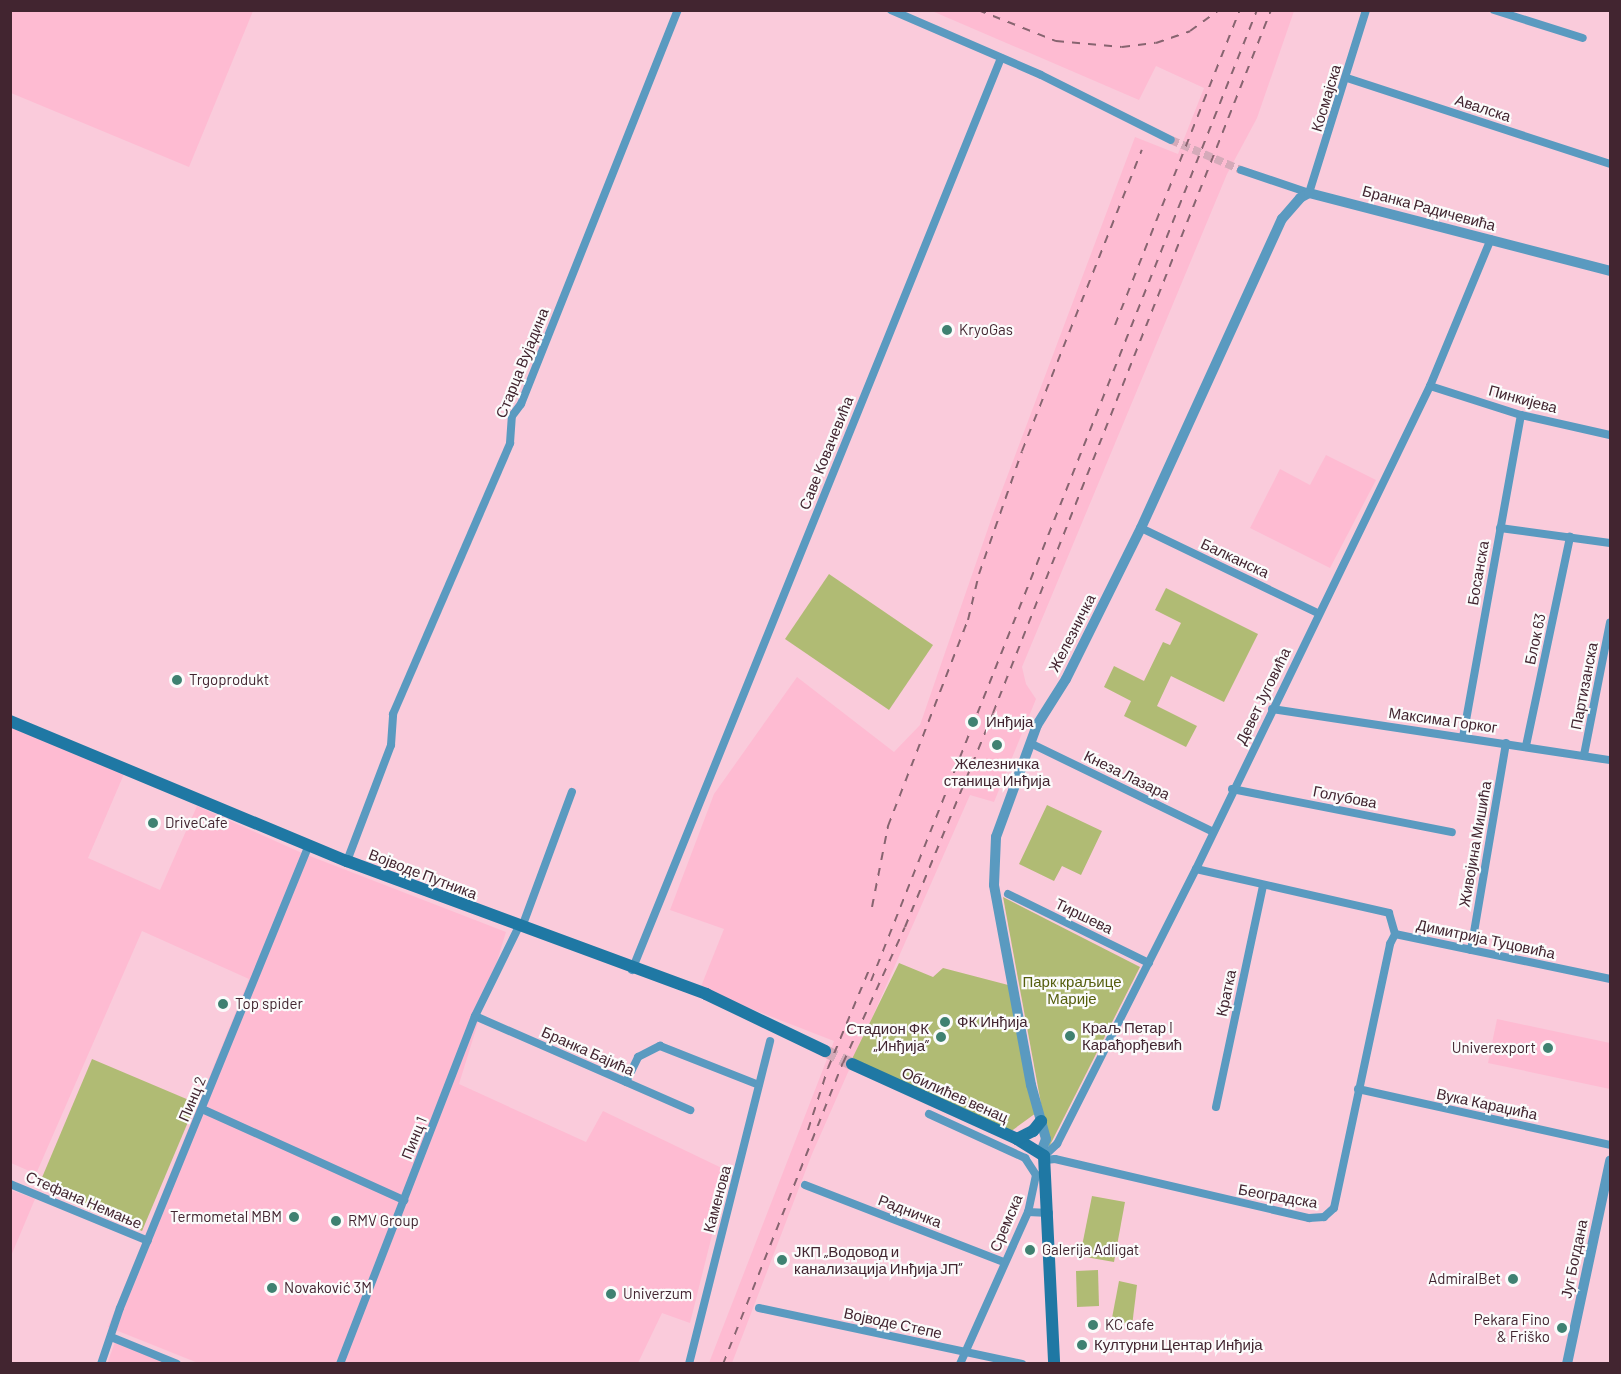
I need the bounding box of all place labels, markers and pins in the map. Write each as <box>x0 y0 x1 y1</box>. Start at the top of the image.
place label: KryoGas <box>959 321 1013 339</box>
marker: KryoGas <box>940 323 954 337</box>
place label: Trgoprodukt <box>189 671 269 689</box>
marker: Trgoprodukt <box>170 673 184 687</box>
marker: Инђија <box>964 713 982 731</box>
place label: Инђија <box>986 713 1033 731</box>
marker: Железничка станица Инђија <box>990 738 1004 752</box>
place label: Железничка станица Инђија <box>944 754 1050 789</box>
place label: DriveCafe <box>165 814 228 832</box>
marker: DriveCafe <box>146 816 160 830</box>
place label: Top spider <box>235 995 303 1013</box>
marker: Top spider <box>216 997 230 1011</box>
place label: ФК Инђија <box>957 1013 1028 1031</box>
marker: ФК Инђија <box>938 1015 952 1029</box>
place label: Краљ Петар I Карађорђевић <box>1082 1018 1182 1053</box>
place label: Стадион ФК „Инђија” <box>846 1019 929 1054</box>
marker: Краљ Петар I Карађорђевић <box>1063 1029 1077 1043</box>
marker: Стадион ФК „Инђија” <box>934 1030 948 1044</box>
place label: Univerexport <box>1452 1039 1536 1057</box>
marker: Univerexport <box>1541 1041 1555 1055</box>
place label: Termometal MBM <box>170 1208 282 1226</box>
marker: Termometal MBM <box>287 1210 301 1224</box>
place label: RMV Group <box>348 1212 419 1230</box>
marker: RMV Group <box>329 1214 343 1228</box>
place label: Galerija Adligat <box>1042 1241 1139 1259</box>
place label: ЈКП „Водовод и канализација Инђија ЈП” <box>794 1242 963 1277</box>
marker: Galerija Adligat <box>1023 1243 1037 1257</box>
marker: ЈКП „Водовод и канализација Инђија ЈП” <box>775 1253 789 1267</box>
place label: AdmiralBet <box>1428 1270 1501 1288</box>
marker: AdmiralBet <box>1506 1272 1520 1286</box>
place label: Novaković 3M <box>284 1279 372 1297</box>
marker: Novaković 3M <box>265 1281 279 1295</box>
place label: Univerzum <box>623 1285 692 1303</box>
marker: Univerzum <box>604 1287 618 1301</box>
place label: Pekara Fino & Friško <box>1474 1310 1550 1345</box>
place label: KC cafe <box>1105 1316 1154 1334</box>
marker: KC cafe <box>1086 1318 1100 1332</box>
marker: Pekara Fino & Friško <box>1555 1321 1569 1335</box>
place label: Културни Центар Инђија <box>1094 1336 1263 1354</box>
marker: Културни Центар Инђија <box>1075 1338 1089 1352</box>

